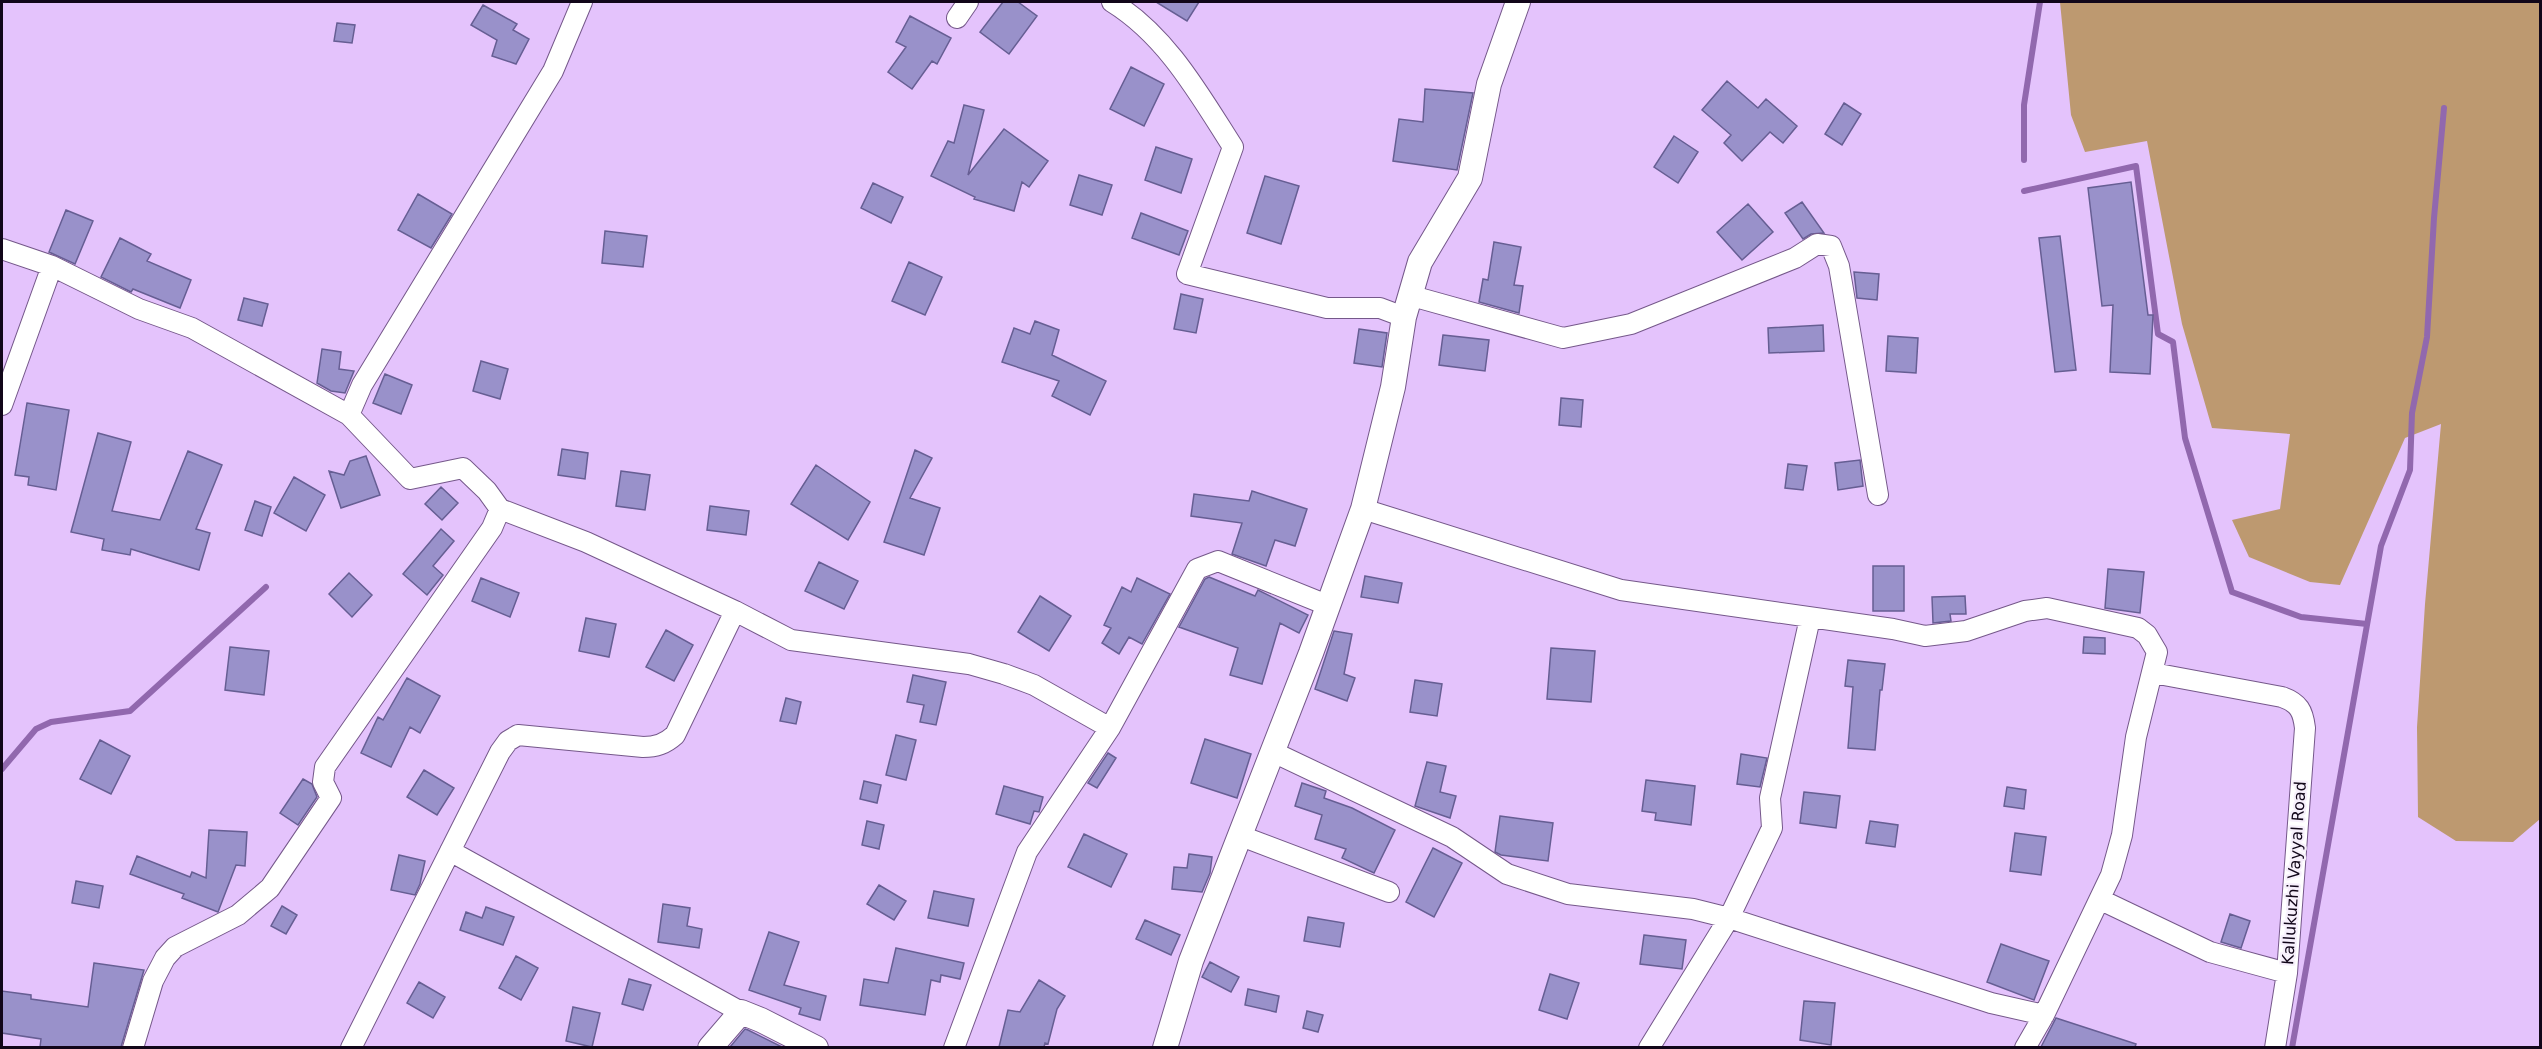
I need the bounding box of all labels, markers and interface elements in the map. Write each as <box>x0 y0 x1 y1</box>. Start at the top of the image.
street label: Kallukuzhi Vayyal Road <box>2278 781 2310 965</box>

